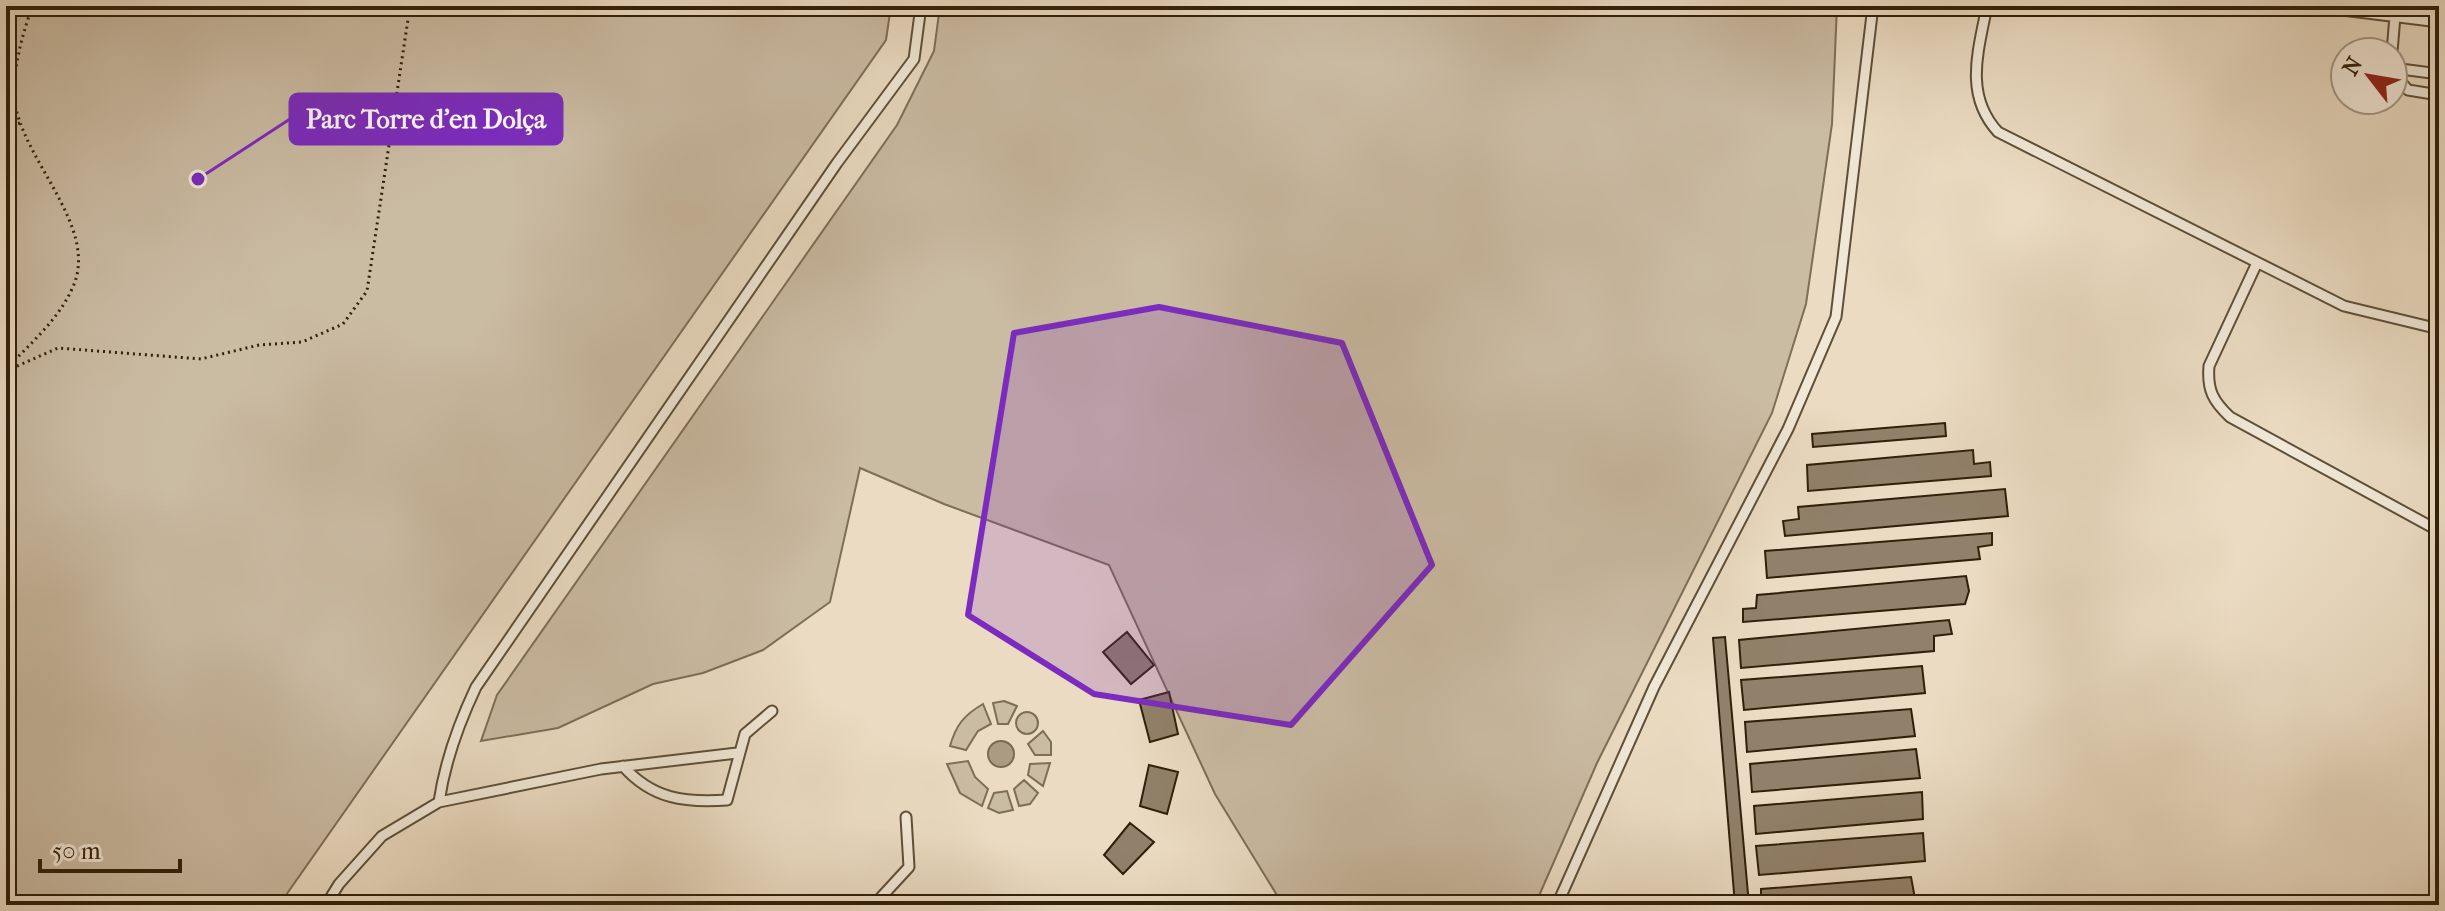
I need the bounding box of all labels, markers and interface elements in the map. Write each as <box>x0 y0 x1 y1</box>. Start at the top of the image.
north arrow <box>2329 36 2409 116</box>
text: N <box>2337 52 2368 80</box>
callout: Parc Torre d'en Dolça <box>290 94 562 144</box>
text: Parc Torre d'en Dolça <box>306 104 547 136</box>
scale bar <box>40 823 180 873</box>
text: 50 m <box>52 837 101 865</box>

